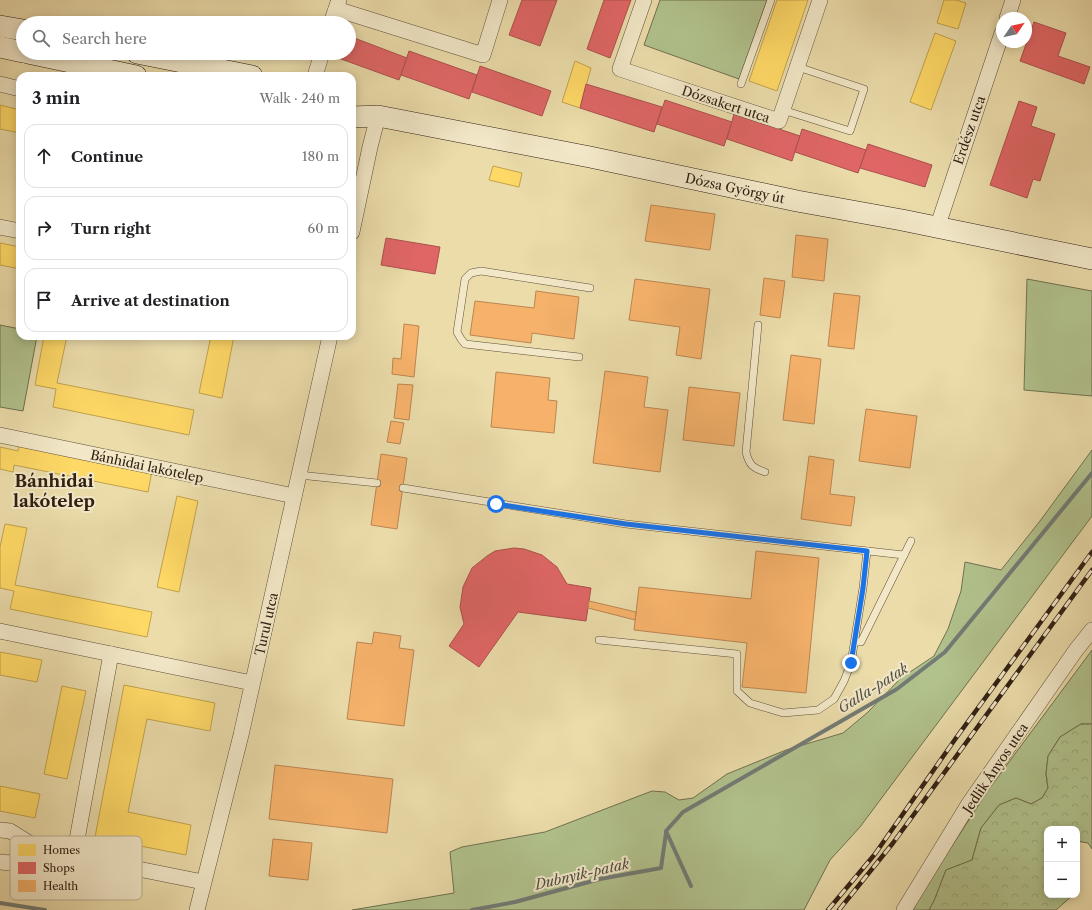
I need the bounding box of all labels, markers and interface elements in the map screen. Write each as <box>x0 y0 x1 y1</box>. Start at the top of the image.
north arrow <box>996 12 1032 48</box>
search box <box>16 16 356 60</box>
icon: search <box>30 27 52 49</box>
text: Search here <box>62 29 147 48</box>
street label: Dózsakert utca <box>680 82 772 126</box>
text: 3 min <box>32 88 81 108</box>
text: Walk · 240 m <box>260 90 340 106</box>
street label: Erdész utca <box>950 93 988 166</box>
icon: ahead <box>33 145 55 167</box>
text: Continue <box>71 147 143 166</box>
text: 180 m <box>302 148 339 164</box>
street label: Dózsa György út <box>684 170 787 206</box>
icon: right <box>33 217 55 239</box>
text: Turn right <box>71 219 151 238</box>
text: 60 m <box>308 220 339 236</box>
icon: arrive <box>33 289 55 311</box>
text: Arrive at destination <box>71 291 230 310</box>
street label: Bánhidai lakótelep <box>89 446 205 486</box>
district label: Bánhidai lakótelep <box>13 471 95 511</box>
route start <box>487 495 505 513</box>
street label: Turul utca <box>251 591 281 657</box>
route end <box>842 654 860 672</box>
water label: Galla-patak <box>834 659 912 717</box>
street label: Jedlik Ányos utca <box>958 720 1031 818</box>
map controls <box>1044 826 1080 898</box>
button: + <box>1044 826 1080 862</box>
legend <box>10 836 142 900</box>
text: Homes <box>43 843 80 857</box>
water label: Dubnyik-patak <box>532 854 632 894</box>
text: Shops <box>43 861 75 875</box>
button: − <box>1044 862 1080 898</box>
text: Health <box>43 879 78 893</box>

